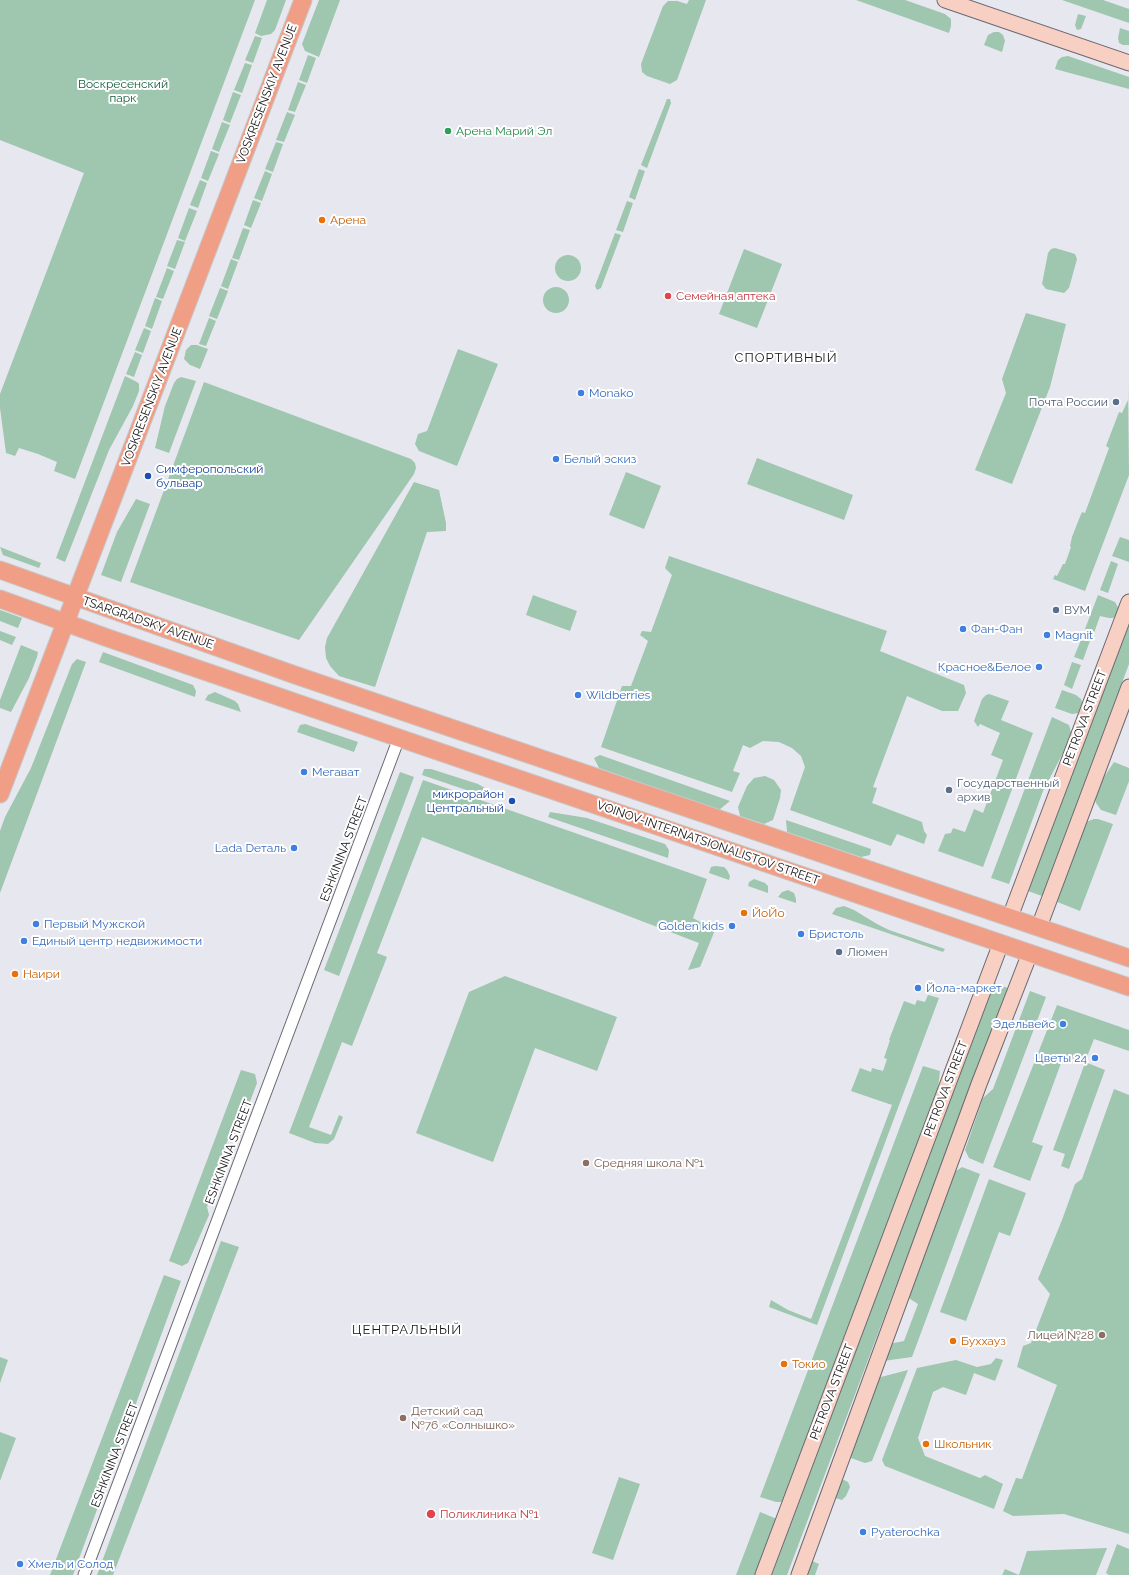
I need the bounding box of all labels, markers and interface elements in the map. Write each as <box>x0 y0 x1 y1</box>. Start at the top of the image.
street label: VOSKRESENSKIY AVENUE <box>234 22 300 166</box>
park label: Воскресенский парк <box>78 77 168 105</box>
place label: Арена Марий Эл <box>456 124 552 138</box>
marker: Арена Марий Эл <box>443 126 453 136</box>
place label: Арена <box>330 213 366 227</box>
marker: Арена <box>317 215 327 225</box>
place label: Семейная аптека <box>676 289 776 303</box>
marker: Семейная аптека <box>663 291 673 301</box>
street label: VOSKRESENSKIY AVENUE <box>119 325 185 469</box>
district label: СПОРТИВНЫЙ <box>734 350 838 366</box>
place label: Monako <box>589 386 633 400</box>
marker: Monako <box>576 388 586 398</box>
place label: Почта России <box>1029 395 1108 409</box>
marker: Почта России <box>1111 397 1121 407</box>
place label: Белый эскиз <box>564 452 636 466</box>
marker: Белый эскиз <box>551 454 561 464</box>
place label: Симферопольский бульвар <box>156 462 263 490</box>
marker: Симферопольский бульвар <box>143 471 153 481</box>
street label: TSARGRADSKY AVENUE <box>80 594 216 652</box>
place label: ВУМ <box>1064 603 1090 617</box>
marker: ВУМ <box>1051 605 1061 615</box>
place label: Фан-Фан <box>971 622 1022 636</box>
marker: Фан-Фан <box>958 624 968 634</box>
place label: Magnit <box>1055 628 1093 642</box>
marker: Magnit <box>1042 630 1052 640</box>
place label: Красное&Белое <box>938 660 1031 674</box>
marker: Красное&Белое <box>1034 662 1044 672</box>
street label: PETROVA STREET <box>1060 668 1110 768</box>
place label: Wildberries <box>586 688 650 702</box>
marker: Wildberries <box>573 690 583 700</box>
place label: Мегават <box>312 765 359 779</box>
marker: Мегават <box>299 767 309 777</box>
place label: Государственный архив <box>957 776 1059 804</box>
marker: Государственный архив <box>944 785 954 795</box>
place label: микрорайон Центральный <box>427 787 504 815</box>
street label: ESHKININA STREET <box>317 795 371 903</box>
marker: микрорайон Центральный <box>507 796 517 806</box>
street label: VOINOV-INTERNATSIONALISTOV STREET <box>595 798 821 888</box>
place label: Lada Dеталь <box>215 841 286 855</box>
marker: Lada Dеталь <box>289 843 299 853</box>
place label: ЙоЙо <box>752 906 785 920</box>
marker: ЙоЙо <box>739 908 749 918</box>
place label: Первый Мужской <box>44 917 145 931</box>
marker: Первый Мужской <box>31 919 41 929</box>
place label: Golden kids <box>658 919 724 933</box>
marker: Golden kids <box>727 921 737 931</box>
place label: Бристоль <box>809 927 863 941</box>
marker: Бристоль <box>796 929 806 939</box>
place label: Единый центр недвижимости <box>32 934 202 948</box>
marker: Единый центр недвижимости <box>19 936 29 946</box>
place label: Люмен <box>847 945 888 959</box>
marker: Люмен <box>834 947 844 957</box>
place label: Наири <box>23 967 60 981</box>
marker: Наири <box>10 969 20 979</box>
place label: Йола-маркет <box>926 981 1002 995</box>
marker: Йола-маркет <box>913 983 923 993</box>
place label: Эдельвейс <box>993 1017 1055 1031</box>
marker: Эдельвейс <box>1058 1019 1068 1029</box>
street label: PETROVA STREET <box>921 1039 971 1139</box>
place label: Цветы 24 <box>1035 1051 1087 1065</box>
marker: Цветы 24 <box>1090 1053 1100 1063</box>
street label: ESHKININA STREET <box>202 1098 256 1206</box>
place label: Средняя школа №1 <box>594 1156 704 1170</box>
marker: Средняя школа №1 <box>581 1158 591 1168</box>
district label: ЦЕНТРАЛЬНЫЙ <box>352 1322 462 1338</box>
place label: Лицей №28 <box>1027 1328 1094 1342</box>
marker: Лицей №28 <box>1097 1330 1107 1340</box>
place label: Буххауз <box>961 1334 1006 1348</box>
marker: Буххауз <box>948 1336 958 1346</box>
street label: PETROVA STREET <box>807 1342 857 1442</box>
place label: Токио <box>792 1357 826 1371</box>
marker: Токио <box>779 1359 789 1369</box>
street label: ESHKININA STREET <box>88 1401 142 1509</box>
place label: Детский сад №76 «Солнышко» <box>411 1404 515 1432</box>
marker: Детский сад №76 «Солнышко» <box>398 1413 408 1423</box>
place label: Школьник <box>934 1437 992 1451</box>
marker: Школьник <box>921 1439 931 1449</box>
place label: Поликлиника №1 <box>440 1507 539 1521</box>
marker: Поликлиника №1 <box>425 1508 437 1520</box>
place label: Pyaterochka <box>871 1525 940 1539</box>
marker: Pyaterochka <box>858 1527 868 1537</box>
place label: Хмель и Солод <box>28 1557 113 1571</box>
marker: Хмель и Солод <box>15 1559 25 1569</box>

